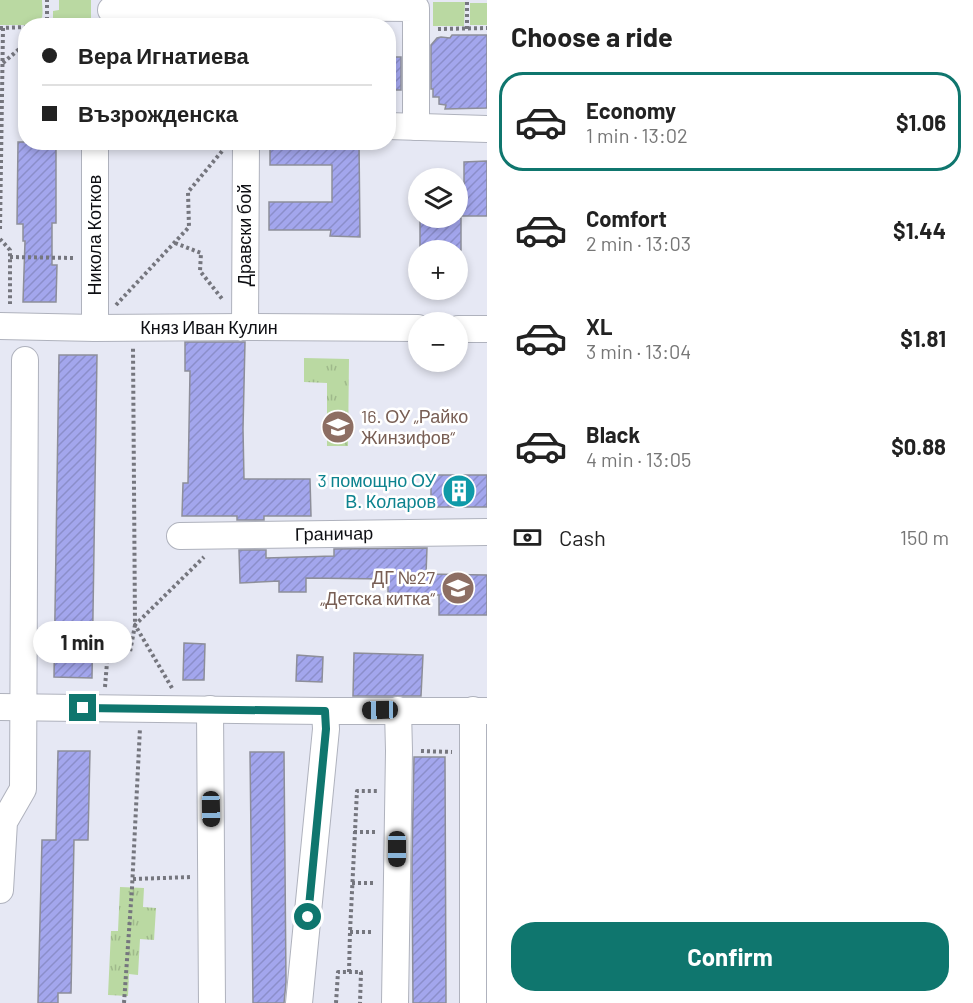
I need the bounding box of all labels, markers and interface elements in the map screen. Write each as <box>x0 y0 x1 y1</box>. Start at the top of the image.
text: Choose a ride <box>511 20 673 52</box>
text: Вера Игнатиева <box>78 42 249 68</box>
icon: car <box>514 95 568 149</box>
text: Economy <box>586 97 676 123</box>
text: Възрожденска <box>78 100 238 126</box>
text: $1.06 <box>896 109 946 135</box>
text: 1 min · 13:02 <box>586 123 688 147</box>
map controls <box>408 168 468 372</box>
button: layers <box>408 168 468 228</box>
street label: Никола Котков <box>83 175 105 295</box>
street label: Дравски бой <box>233 184 255 286</box>
icon: car <box>514 203 568 257</box>
text: Comfort <box>586 205 667 231</box>
text: $1.44 <box>893 217 946 243</box>
text: 2 min · 13:03 <box>586 231 691 255</box>
button: + <box>408 240 468 300</box>
icon: car <box>514 311 568 365</box>
button: − <box>408 312 468 372</box>
text: XL <box>586 313 612 339</box>
street label: Княз Иван Кулин <box>140 316 278 338</box>
text: $1.81 <box>900 325 946 351</box>
text: 3 min · 13:04 <box>586 339 691 363</box>
place label: 16. ОУ „Райко Жинзифов“ <box>361 405 468 448</box>
school or university icon: 16. ОУ „Райко Жинзифов“ <box>320 409 356 445</box>
icon: car <box>514 419 568 473</box>
text: Black <box>586 421 640 447</box>
text: $0.88 <box>891 433 946 459</box>
text: 4 min · 13:05 <box>586 447 691 471</box>
place label: 3 помощно ОУ В. Коларов <box>318 469 437 512</box>
building icon: 3 помощно ОУ В. Коларов <box>441 473 477 509</box>
street label: Граничар <box>295 521 373 545</box>
icon: cash <box>511 521 544 554</box>
text: Cash <box>559 524 606 550</box>
text: 150 m <box>900 525 949 549</box>
place label: ДГ №27 „Детска китка“ <box>320 566 435 609</box>
school or university icon: ДГ №27 „Детска китка“ <box>440 570 476 606</box>
callout: 1 min <box>34 621 132 663</box>
text: 1 min <box>61 630 104 654</box>
route end <box>69 694 96 721</box>
car <box>362 701 398 719</box>
car <box>202 791 220 827</box>
car <box>388 831 406 867</box>
route start <box>294 903 321 930</box>
button: Confirm <box>511 922 949 991</box>

